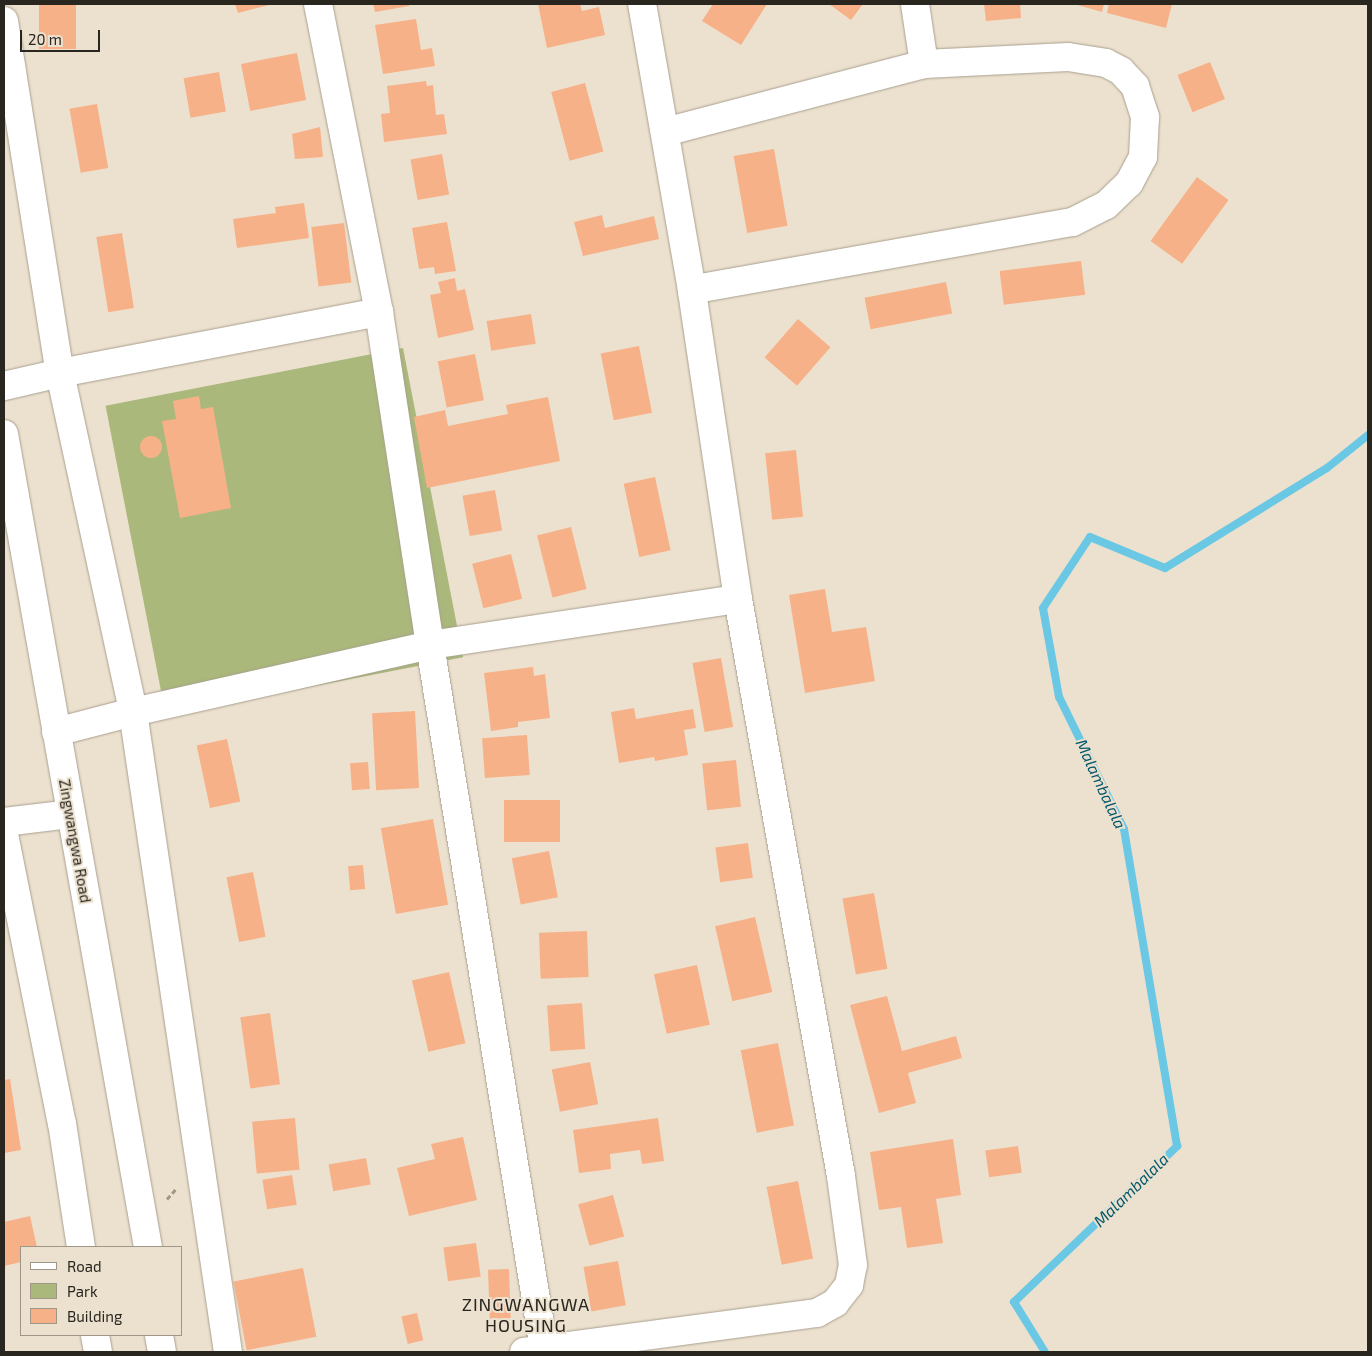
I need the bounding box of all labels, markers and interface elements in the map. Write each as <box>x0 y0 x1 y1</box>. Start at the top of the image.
scale bar <box>22 20 102 52</box>
text: 20 m <box>28 30 62 48</box>
water label: Malambalala <box>1072 736 1130 832</box>
street label: Zingwangwa Road <box>55 778 95 904</box>
water label: Malambalala <box>1089 1149 1173 1231</box>
legend <box>20 1246 182 1336</box>
text: Road <box>67 1257 102 1275</box>
text: Park <box>67 1282 98 1300</box>
district label: ZINGWANGWA HOUSING <box>460 1294 592 1336</box>
text: Building <box>67 1307 122 1325</box>

